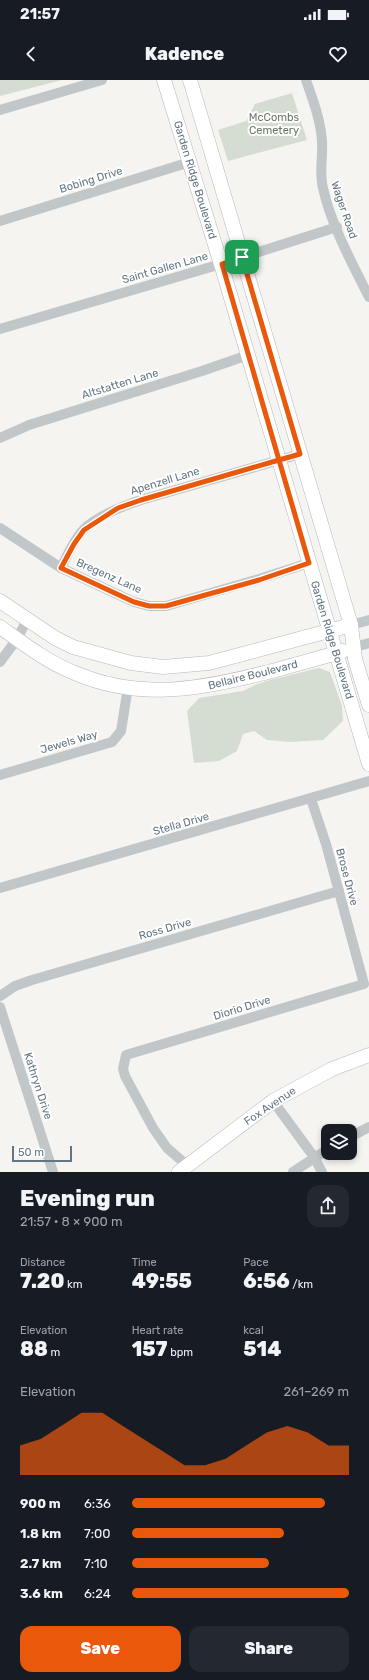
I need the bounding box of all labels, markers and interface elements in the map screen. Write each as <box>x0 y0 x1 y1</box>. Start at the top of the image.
text: 21:57 <box>20 5 60 23</box>
icon: back <box>20 43 42 65</box>
text: Kadence <box>145 43 224 65</box>
icon: heart <box>327 43 349 65</box>
park label: McCombs Cemetery <box>249 111 300 137</box>
street label: Garden Ridge Boulevard <box>171 119 219 241</box>
street label: Bobing Drive <box>58 164 124 196</box>
street label: Wager Road <box>328 179 360 241</box>
pin <box>225 240 259 274</box>
icon: arrive <box>231 246 253 268</box>
street label: Saint Gallen Lane <box>121 250 209 286</box>
street label: Altstatten Lane <box>80 366 160 402</box>
street label: Apenzell Lane <box>129 464 201 498</box>
street label: Bregenz Lane <box>74 556 144 596</box>
street label: Garden Ridge Boulevard <box>308 579 356 701</box>
street label: Bellaire Boulevard <box>207 658 299 692</box>
street label: Jewels Way <box>39 728 99 756</box>
street label: Stella Drive <box>151 810 211 838</box>
street label: Brose Drive <box>333 847 361 907</box>
street label: Ross Drive <box>137 915 193 943</box>
street label: Diorio Drive <box>212 993 272 1023</box>
street label: Kathryn Drive <box>21 1051 55 1121</box>
street label: Fox Avenue <box>242 1084 298 1128</box>
map controls <box>321 1124 357 1160</box>
button: layers <box>321 1124 357 1160</box>
scale bar <box>12 1144 72 1163</box>
text: 50 m <box>18 1146 44 1159</box>
text: Evening run <box>20 1185 155 1212</box>
button: share <box>307 1185 349 1227</box>
text: 21:57 · 8 × 900 m <box>20 1214 122 1229</box>
text: Distance <box>20 1256 65 1269</box>
text: Time <box>132 1256 157 1269</box>
text: Pace <box>243 1256 269 1269</box>
text: 7.20 <box>20 1269 64 1293</box>
text: 49:55 <box>132 1269 192 1293</box>
text: 6:56 <box>243 1269 290 1293</box>
text: km <box>64 1278 83 1291</box>
text: /km <box>290 1278 313 1291</box>
text: Elevation <box>20 1324 67 1337</box>
text: Heart rate <box>132 1324 184 1337</box>
text: kcal <box>243 1324 264 1337</box>
text: 88 <box>20 1337 48 1361</box>
text: 157 <box>132 1337 168 1361</box>
text: 514 <box>243 1337 281 1361</box>
text: m <box>48 1346 60 1359</box>
text: bpm <box>168 1346 193 1359</box>
text: Elevation <box>20 1384 76 1399</box>
text: 261–269 m <box>283 1384 349 1399</box>
text: 900 m <box>20 1496 61 1511</box>
text: 6:36 <box>84 1496 111 1511</box>
text: 1.8 km <box>20 1526 61 1541</box>
text: 7:00 <box>84 1526 111 1541</box>
text: 2.7 km <box>20 1556 61 1571</box>
text: 7:10 <box>84 1556 108 1571</box>
text: 3.6 km <box>20 1586 63 1601</box>
text: 6:24 <box>84 1586 111 1601</box>
button: Save <box>20 1626 181 1672</box>
button: Share <box>189 1626 349 1672</box>

